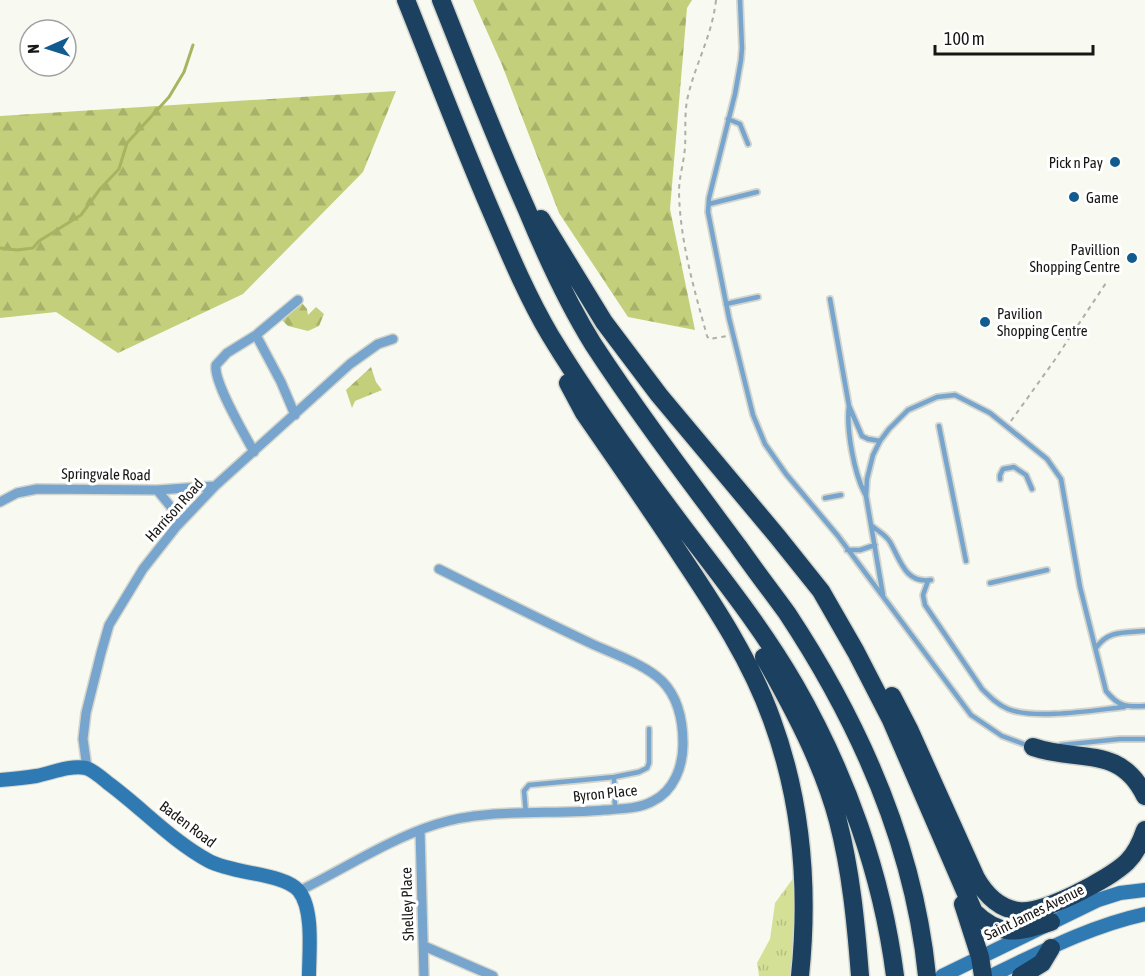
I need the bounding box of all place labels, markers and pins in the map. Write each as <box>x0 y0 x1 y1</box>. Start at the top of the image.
place label: Pick n Pay <box>1049 154 1103 171</box>
marker: Pick n Pay <box>1108 155 1122 169</box>
place label: Game <box>1086 189 1119 206</box>
marker: Game <box>1067 190 1081 204</box>
place label: Pavillion Shopping Centre <box>1030 241 1120 275</box>
marker: Pavillion Shopping Centre <box>1125 251 1139 265</box>
place label: Pavilion Shopping Centre <box>997 305 1088 339</box>
marker: Pavilion Shopping Centre <box>978 315 992 329</box>

